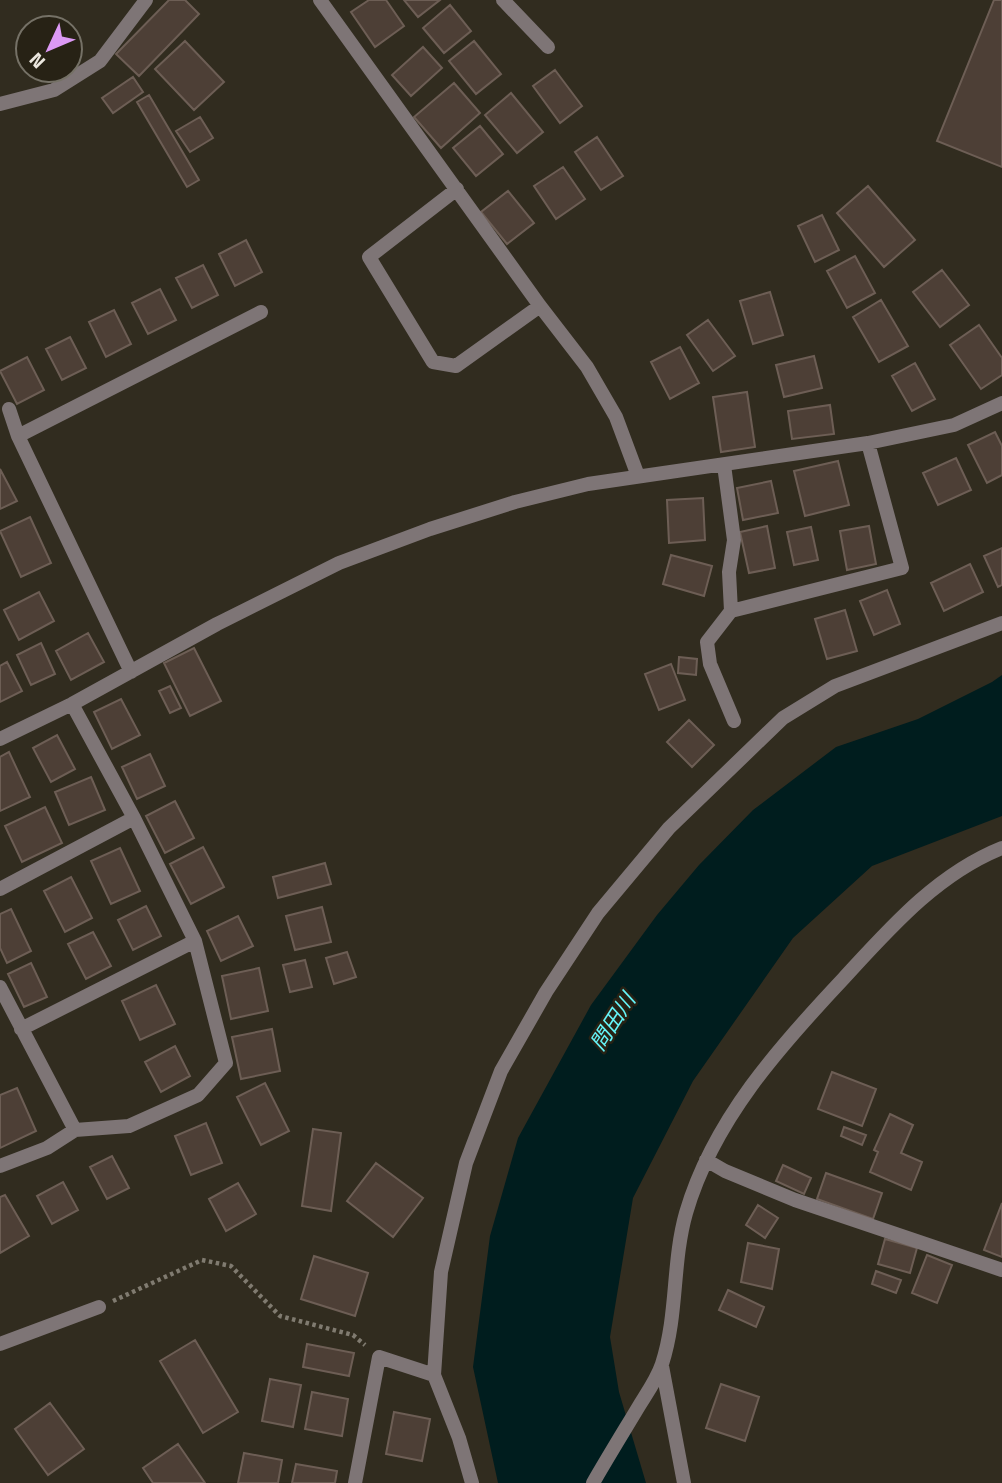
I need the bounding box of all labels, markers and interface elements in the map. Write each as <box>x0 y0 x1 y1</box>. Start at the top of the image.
north arrow <box>14 14 84 84</box>
text: N <box>21 46 51 76</box>
water label: 問田川 <box>582 985 644 1057</box>

